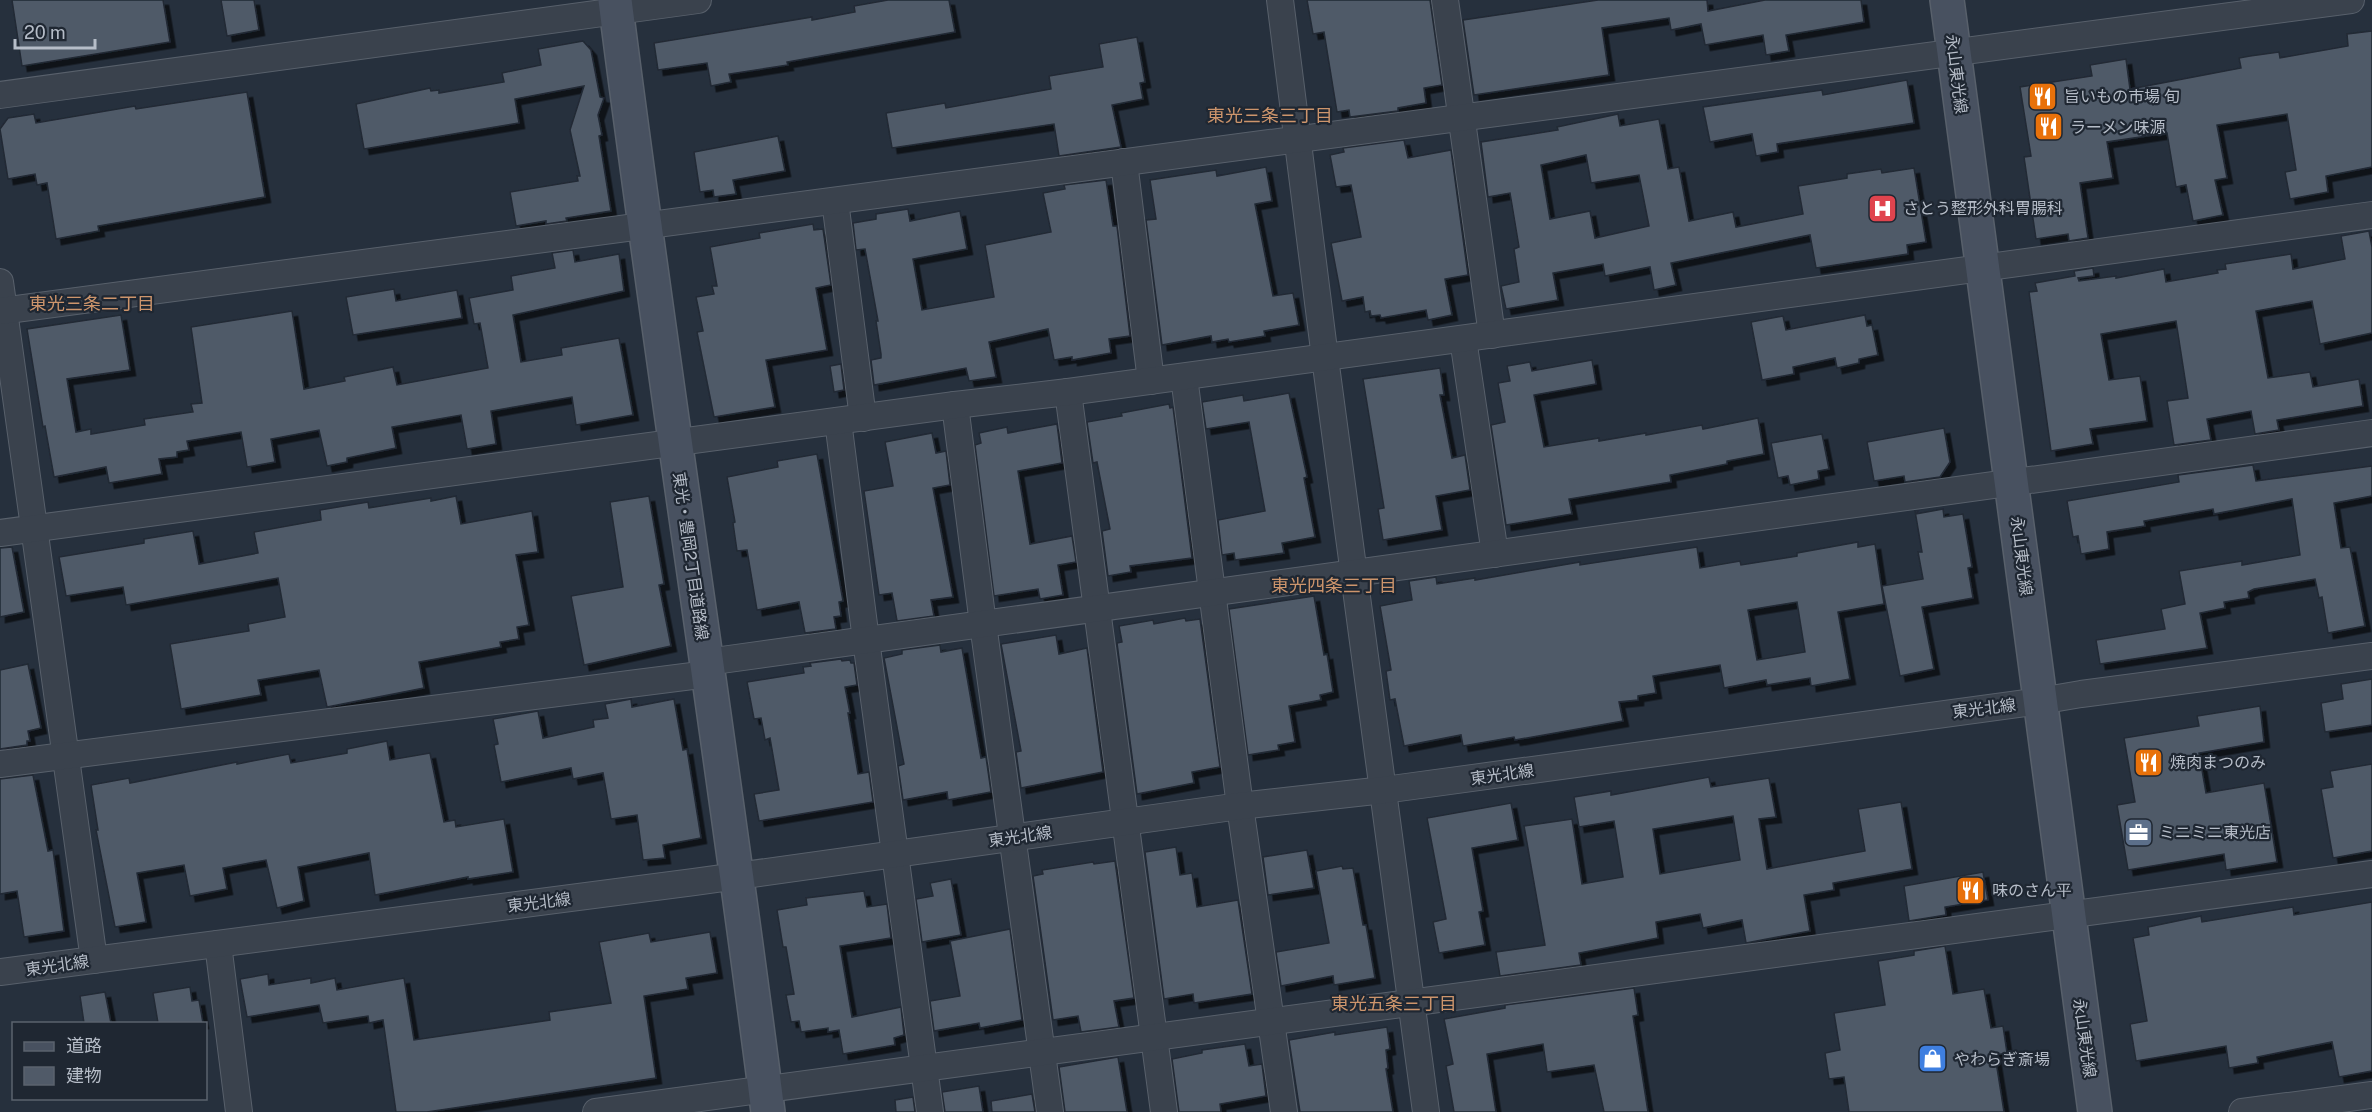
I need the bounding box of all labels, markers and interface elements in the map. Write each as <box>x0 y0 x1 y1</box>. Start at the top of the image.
scale bar <box>15 12 94 50</box>
text: 20 m <box>24 22 66 43</box>
street label: 永山東光線 <box>1942 33 1971 115</box>
restaurant icon: 旨いもの市場 旬 <box>2027 80 2059 112</box>
place label: 旨いもの市場 旬 <box>2064 87 2180 106</box>
district label: 東光三条三丁目 <box>1207 105 1333 126</box>
restaurant icon: ラーメン味源 <box>2033 111 2065 143</box>
place label: ラーメン味源 <box>2070 118 2165 137</box>
hospital icon: さとう整形外科胃腸科 <box>1866 192 1898 224</box>
place label: さとう整形外科胃腸科 <box>1903 199 2063 218</box>
district label: 東光三条二丁目 <box>29 293 155 314</box>
street label: 東光・豊岡2丁目道路線 <box>669 471 712 641</box>
street label: 永山東光線 <box>2007 515 2036 597</box>
district label: 東光四条三丁目 <box>1271 575 1397 596</box>
street label: 東光北線 <box>1951 695 2017 722</box>
restaurant icon: 焼肉まつのみ <box>2133 746 2165 778</box>
place label: 焼肉まつのみ <box>2170 753 2266 772</box>
street label: 東光北線 <box>1469 761 1535 788</box>
office icon: ミニミニ東光店 <box>2122 816 2154 848</box>
street label: 東光北線 <box>987 823 1053 850</box>
place label: ミニミニ東光店 <box>2159 823 2271 842</box>
restaurant icon: 味のさん平 <box>1955 874 1987 906</box>
place label: 味のさん平 <box>1992 881 2072 900</box>
street label: 東光北線 <box>506 889 572 916</box>
street label: 東光北線 <box>24 952 90 979</box>
district label: 東光五条三丁目 <box>1331 993 1457 1014</box>
street label: 永山東光線 <box>2070 997 2099 1079</box>
legend <box>12 1022 207 1100</box>
text: 道路 <box>66 1035 102 1056</box>
shop icon: やわらぎ斎場 <box>1917 1043 1949 1075</box>
place label: やわらぎ斎場 <box>1954 1050 2050 1069</box>
text: 建物 <box>66 1065 102 1086</box>

